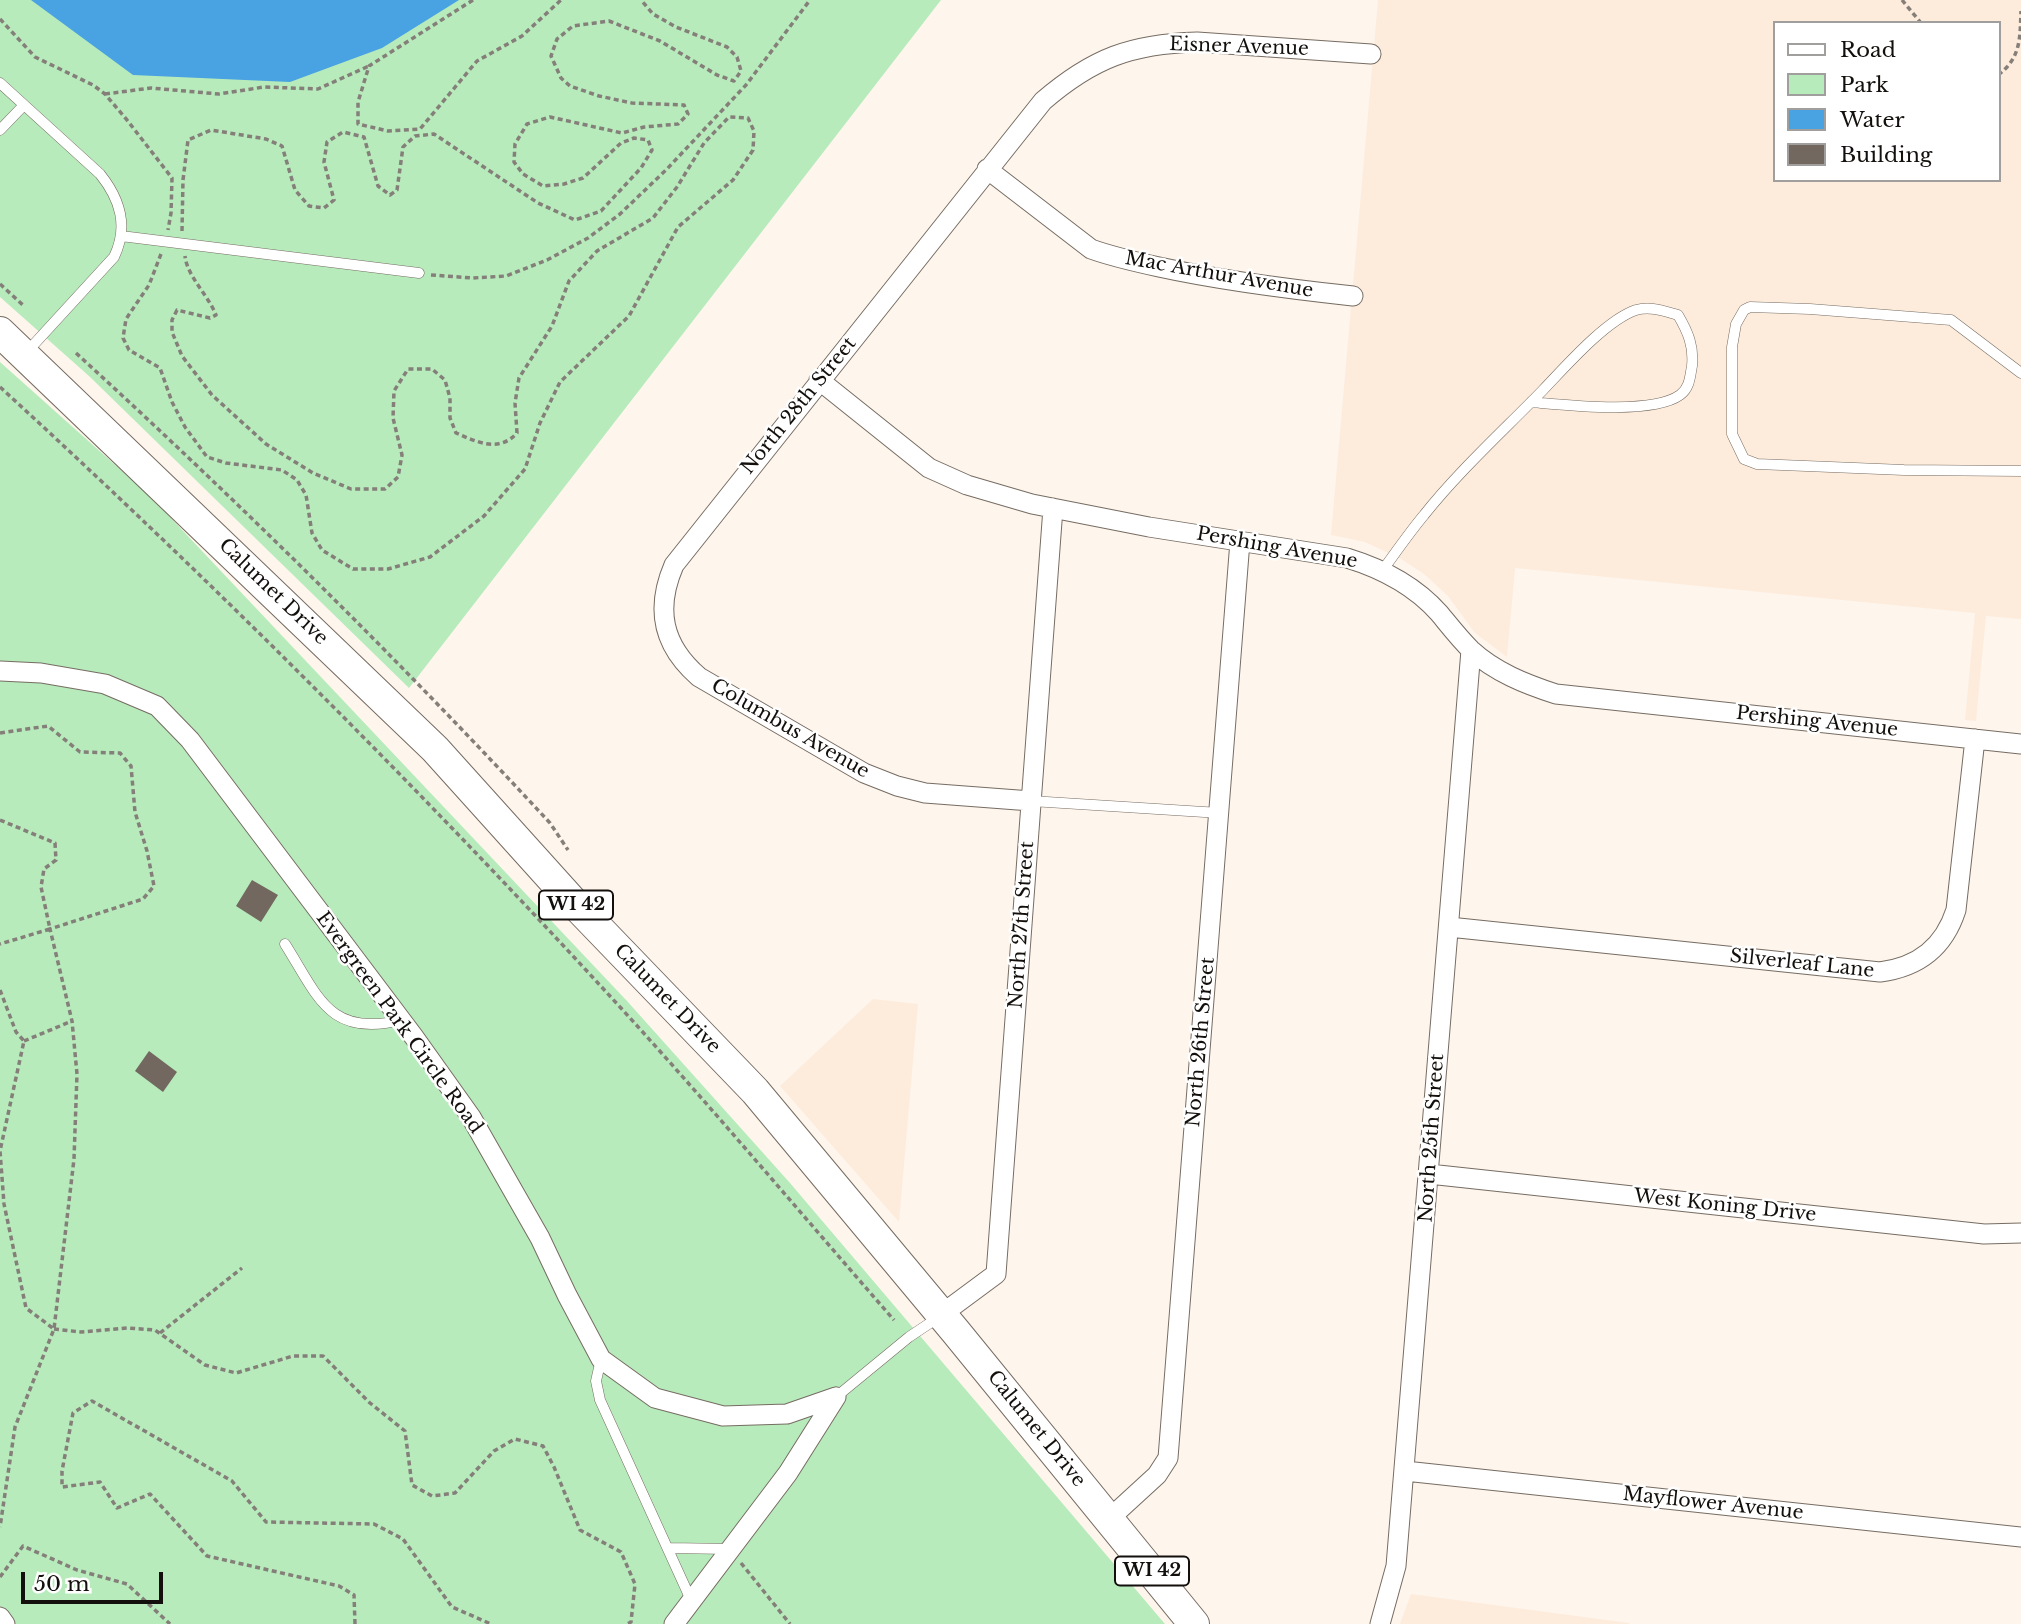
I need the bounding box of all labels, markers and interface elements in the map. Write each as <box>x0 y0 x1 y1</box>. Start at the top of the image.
legend <box>1772 21 2000 182</box>
street label: Eisner Avenue <box>1169 33 1309 61</box>
text: Road <box>1840 37 1896 63</box>
text: Park <box>1840 72 1889 98</box>
text: Water <box>1840 107 1904 133</box>
text: Building <box>1840 142 1932 168</box>
street label: Mac Arthur Avenue <box>1123 247 1315 303</box>
street label: North 28th Street <box>737 333 861 479</box>
street label: Pershing Avenue <box>1195 523 1359 573</box>
street label: Calumet Drive <box>214 534 332 650</box>
street label: Columbus Avenue <box>707 674 873 784</box>
street label: Pershing Avenue <box>1735 702 1899 742</box>
street label: North 27th Street <box>1005 840 1039 1010</box>
road number: WI 42 <box>539 890 613 920</box>
street label: Evergreen Park Circle Road <box>311 908 487 1138</box>
street label: Calumet Drive <box>609 940 725 1058</box>
street label: Silverleaf Lane <box>1729 945 1875 983</box>
street label: North 26th Street <box>1182 956 1220 1128</box>
street label: North 25th Street <box>1415 1053 1449 1223</box>
street label: West Koning Drive <box>1633 1185 1817 1227</box>
street label: Calumet Drive <box>982 1366 1090 1492</box>
street label: Mayflower Avenue <box>1622 1483 1804 1525</box>
road number: WI 42 <box>1115 1556 1189 1586</box>
scale bar <box>24 1558 166 1602</box>
text: 50 m <box>34 1571 89 1597</box>

